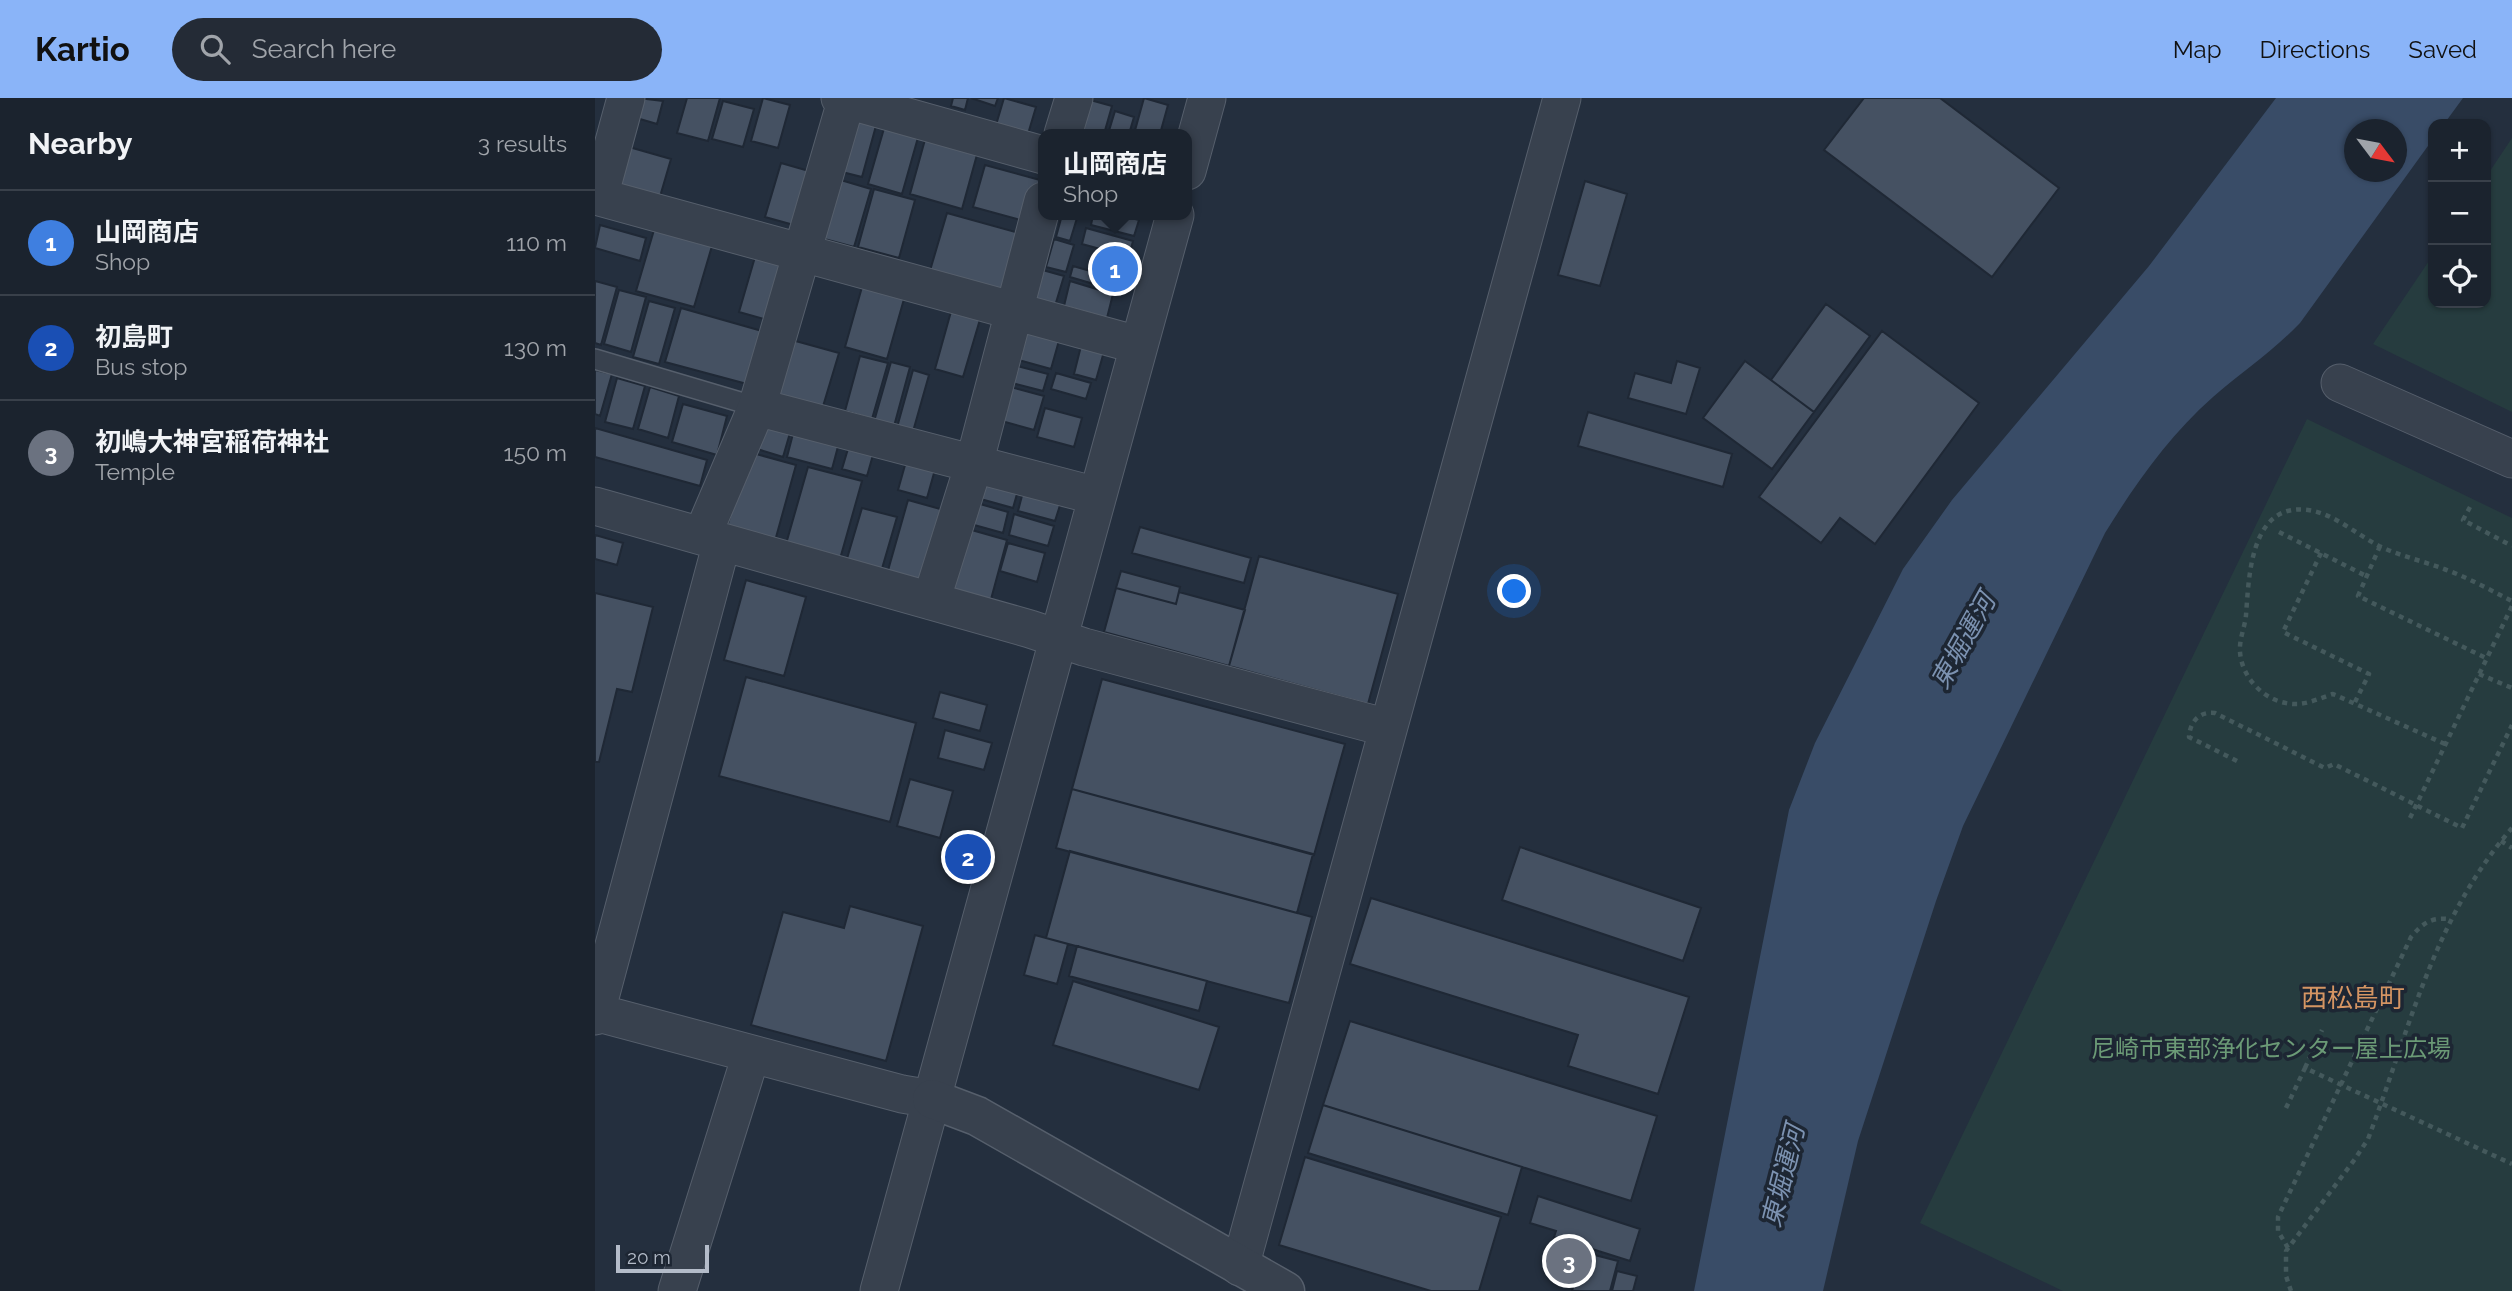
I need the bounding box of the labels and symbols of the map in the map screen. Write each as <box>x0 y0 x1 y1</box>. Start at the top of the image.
north arrow <box>2344 119 2407 182</box>
pin: 1 <box>1092 243 1138 295</box>
your location <box>1497 574 1531 608</box>
water label: 東堀運河 <box>1925 584 2004 694</box>
pin: 2 <box>945 831 991 883</box>
district label: 西松島町 <box>2301 983 2405 1013</box>
park label: 尼崎市東部浄化センター屋上広場 <box>2091 1034 2451 1063</box>
water label: 東堀運河 <box>1756 1117 1811 1230</box>
pin: 3 <box>1546 1235 1592 1287</box>
scale bar <box>616 1242 709 1274</box>

